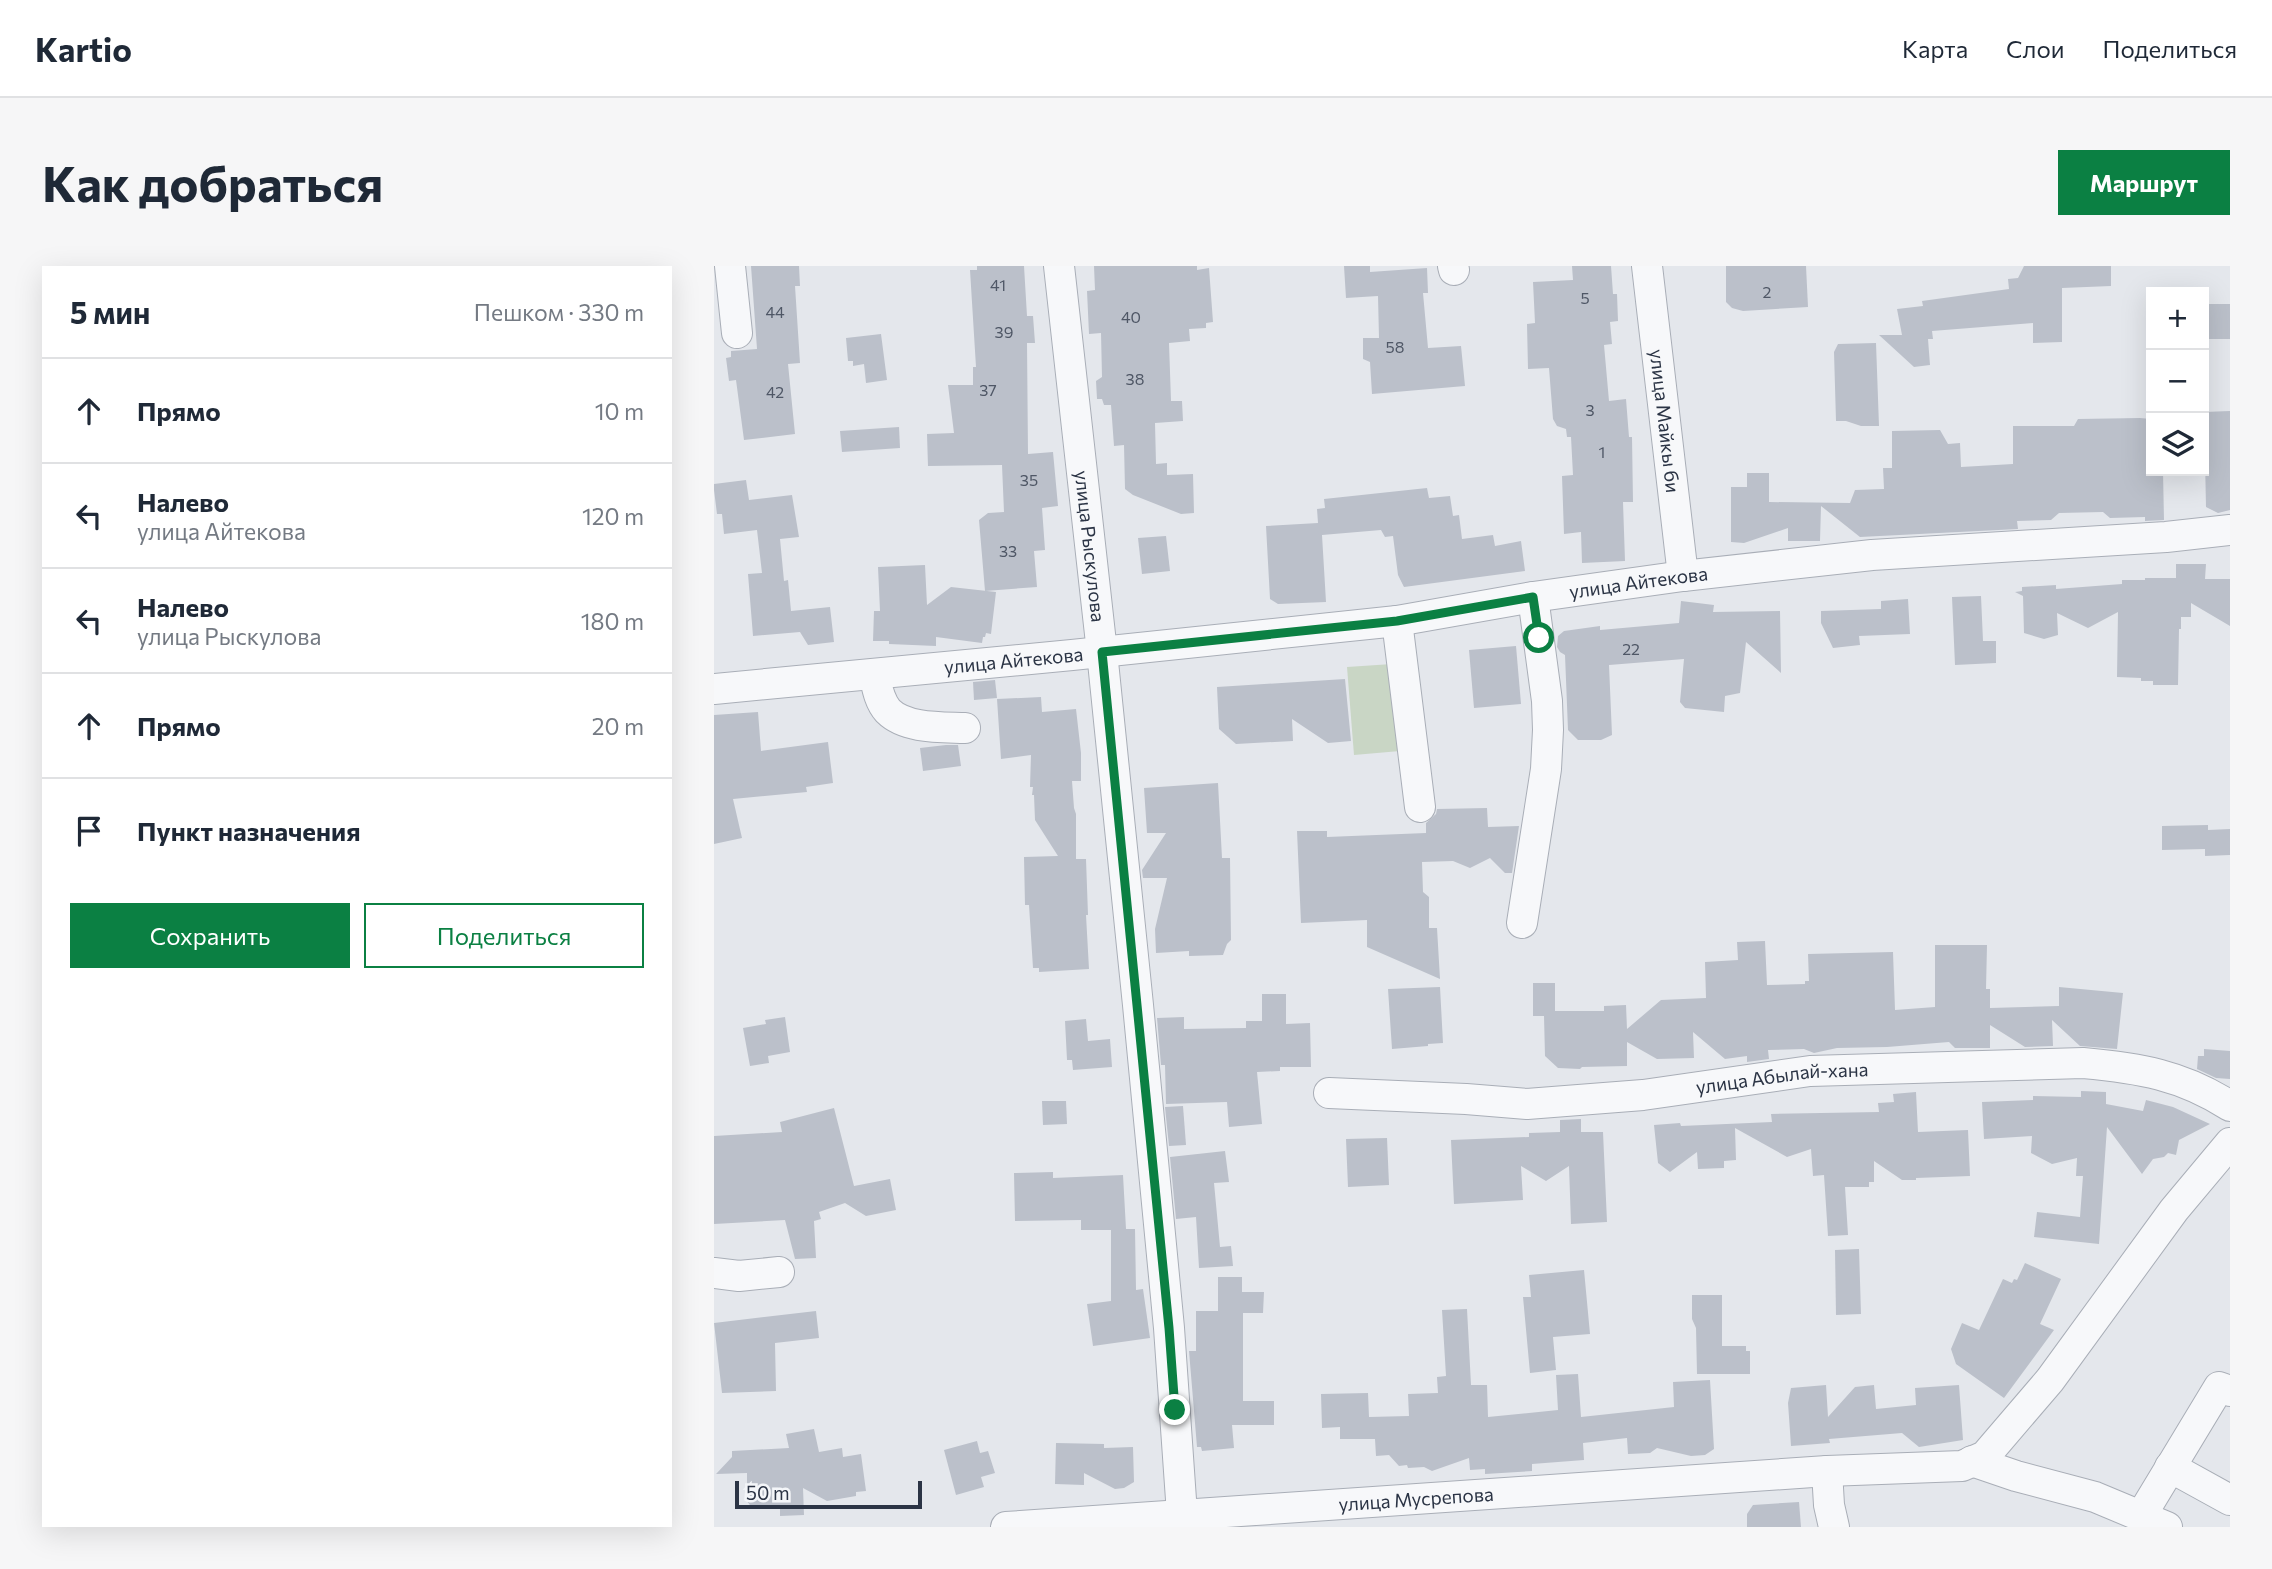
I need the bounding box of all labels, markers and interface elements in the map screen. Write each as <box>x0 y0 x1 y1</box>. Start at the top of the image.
text: Kartio <box>35 28 132 69</box>
text: Карта <box>1902 34 1968 63</box>
text: Слои <box>2006 34 2064 63</box>
text: Поделиться <box>2102 34 2237 63</box>
button: Маршрут <box>2058 150 2230 215</box>
text: Как добраться <box>42 152 383 212</box>
house number: 41 <box>990 275 1006 294</box>
house number: 2 <box>1763 282 1772 301</box>
map controls <box>2146 287 2209 476</box>
button: + <box>2146 287 2209 350</box>
house number: 5 <box>1580 288 1590 307</box>
text: 5 мин <box>70 293 150 330</box>
text: Пешком · 330 m <box>474 298 644 326</box>
house number: 44 <box>765 302 785 321</box>
house number: 40 <box>1121 307 1141 326</box>
house number: 39 <box>995 322 1013 341</box>
house number: 58 <box>1386 337 1404 356</box>
street label: улица Майкы би <box>1646 348 1685 494</box>
button: − <box>2146 350 2209 413</box>
house number: 38 <box>1126 369 1144 388</box>
house number: 37 <box>979 380 997 399</box>
house number: 42 <box>766 382 784 401</box>
icon: ahead <box>70 392 108 430</box>
text: Прямо <box>137 395 221 426</box>
text: 10 m <box>595 397 644 425</box>
house number: 3 <box>1585 400 1595 419</box>
button: layers <box>2146 413 2209 476</box>
house number: 1 <box>1599 442 1605 461</box>
street label: улица Рыскулова <box>1071 469 1111 623</box>
house number: 35 <box>1020 470 1038 489</box>
text: Налево <box>137 486 229 517</box>
icon: left <box>70 497 108 535</box>
text: 120 m <box>582 502 644 530</box>
text: улица Айтекова <box>137 517 306 545</box>
house number: 33 <box>999 541 1017 560</box>
street label: улица Айтекова <box>1568 561 1709 603</box>
text: Налево <box>137 591 229 622</box>
icon: left <box>70 602 108 640</box>
text: 180 m <box>581 607 644 635</box>
text: улица Рыскулова <box>137 622 321 650</box>
route start <box>1523 622 1554 653</box>
house number: 22 <box>1622 639 1640 658</box>
street label: улица Айтекова <box>943 642 1084 678</box>
icon: ahead <box>70 707 108 745</box>
text: Прямо <box>137 710 221 741</box>
text: 20 m <box>592 712 644 740</box>
icon: arrive <box>70 812 108 850</box>
text: Пункт назначения <box>137 815 361 846</box>
button: Сохранить <box>70 903 350 968</box>
button: Поделиться <box>364 903 644 968</box>
street label: улица Абылай-хана <box>1694 1057 1869 1098</box>
route end <box>1159 1394 1190 1425</box>
scale bar <box>735 1478 922 1510</box>
text: 50 m <box>746 1481 790 1504</box>
street label: улица Мусрепова <box>1338 1482 1494 1515</box>

